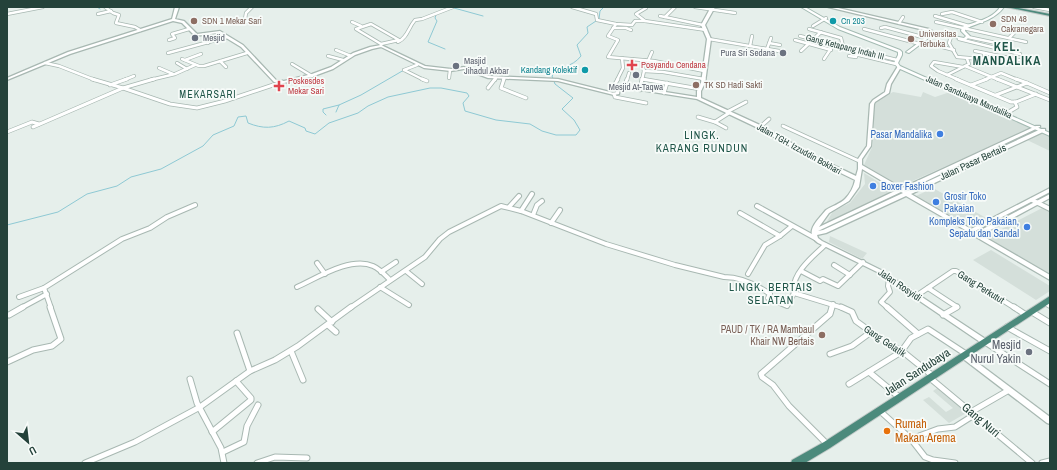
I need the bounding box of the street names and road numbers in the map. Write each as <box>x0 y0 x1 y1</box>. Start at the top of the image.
street label: Gang Ketapang Indah III <box>805 31 885 63</box>
street label: Jalan Sandubaya Mandalika <box>924 73 1014 121</box>
street label: Jalan TGH. Izzuddin Bokhari <box>755 121 843 177</box>
street label: Jalan Pasar Bertais <box>938 141 1008 183</box>
street label: Jalan Rosyidi <box>876 266 924 304</box>
street label: Gang Perkutut <box>955 267 1007 307</box>
street label: Gang Gelatik <box>861 322 909 360</box>
street label: Jalan Sandubaya <box>881 344 954 399</box>
street label: Gang Nuri <box>958 399 1004 441</box>

